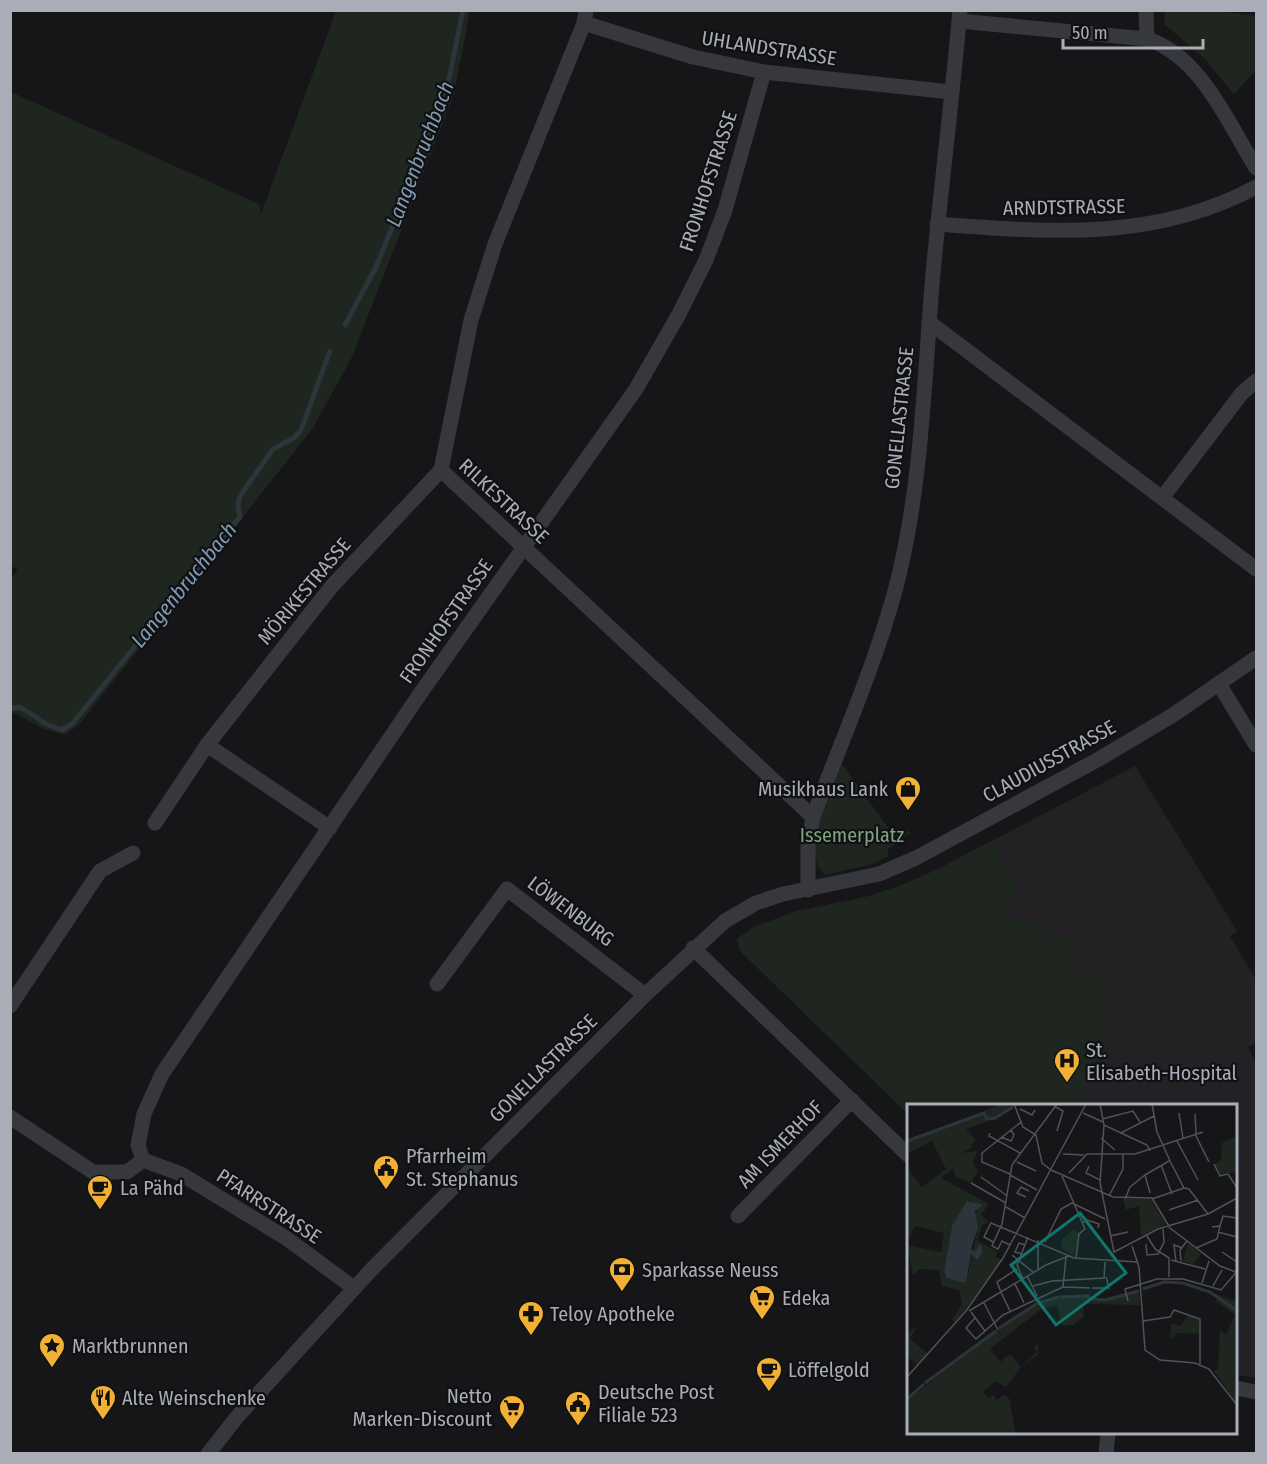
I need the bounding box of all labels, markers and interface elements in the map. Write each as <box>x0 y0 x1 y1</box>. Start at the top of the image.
scale bar <box>1063 12 1202 50</box>
text: 50 m <box>1072 22 1108 44</box>
street label: UHLANDSTRASSE <box>700 25 838 71</box>
water label: Langenbruchbach <box>380 78 460 230</box>
street label: FRONHOFSTRASSE <box>674 108 742 254</box>
street label: ARNDTSTRASSE <box>1003 194 1125 220</box>
street label: GONELLASTRASSE <box>880 346 918 490</box>
street label: RILKESTRASSE <box>454 453 554 549</box>
water label: Langenbruchbach <box>126 517 242 653</box>
street label: MÖRIKESTRASSE <box>253 533 355 649</box>
street label: FRONHOFSTRASSE <box>394 554 498 688</box>
street label: CLAUDIUSSTRASSE <box>978 715 1120 807</box>
shop icon: Musikhaus Lank <box>893 774 923 812</box>
place label: Musikhaus Lank <box>758 777 889 801</box>
park label: Issemerplatz <box>800 823 904 847</box>
street label: LÖWENBURG <box>523 871 619 951</box>
street label: GONELLASTRASSE <box>484 1009 602 1127</box>
place label: St. Elisabeth-Hospital <box>1086 1038 1237 1085</box>
hospital icon: St. Elisabeth-Hospital <box>1052 1046 1082 1084</box>
street label: AM ISMERHOF <box>732 1095 828 1193</box>
inset map <box>907 1104 1237 1434</box>
place label: Pfarrheim St. Stephanus <box>406 1144 518 1191</box>
public building icon: Pfarrheim St. Stephanus <box>371 1153 401 1191</box>
street label: PFARRSTRASSE <box>212 1163 326 1249</box>
cafe icon: La Pähd <box>85 1173 115 1211</box>
place label: La Pähd <box>120 1176 184 1200</box>
bank icon: Sparkasse Neuss <box>607 1255 637 1293</box>
place label: Sparkasse Neuss <box>642 1258 779 1282</box>
supermarket icon: Edeka <box>747 1283 777 1321</box>
place label: Edeka <box>782 1286 830 1310</box>
pharmacy icon: Teloy Apotheke <box>516 1299 546 1337</box>
place label: Teloy Apotheke <box>550 1302 675 1326</box>
place icon: Marktbrunnen <box>37 1331 67 1369</box>
place label: Marktbrunnen <box>72 1334 188 1358</box>
cafe icon: Löffelgold <box>754 1355 784 1393</box>
place label: Löffelgold <box>788 1358 870 1382</box>
place label: Deutsche Post Filiale 523 <box>598 1380 715 1427</box>
restaurant icon: Alte Weinschenke <box>88 1383 118 1421</box>
place label: Netto Marken-Discount <box>353 1384 492 1431</box>
place label: Alte Weinschenke <box>122 1386 266 1410</box>
public building icon: Deutsche Post Filiale 523 <box>563 1389 593 1427</box>
supermarket icon: Netto Marken-Discount <box>497 1393 527 1431</box>

